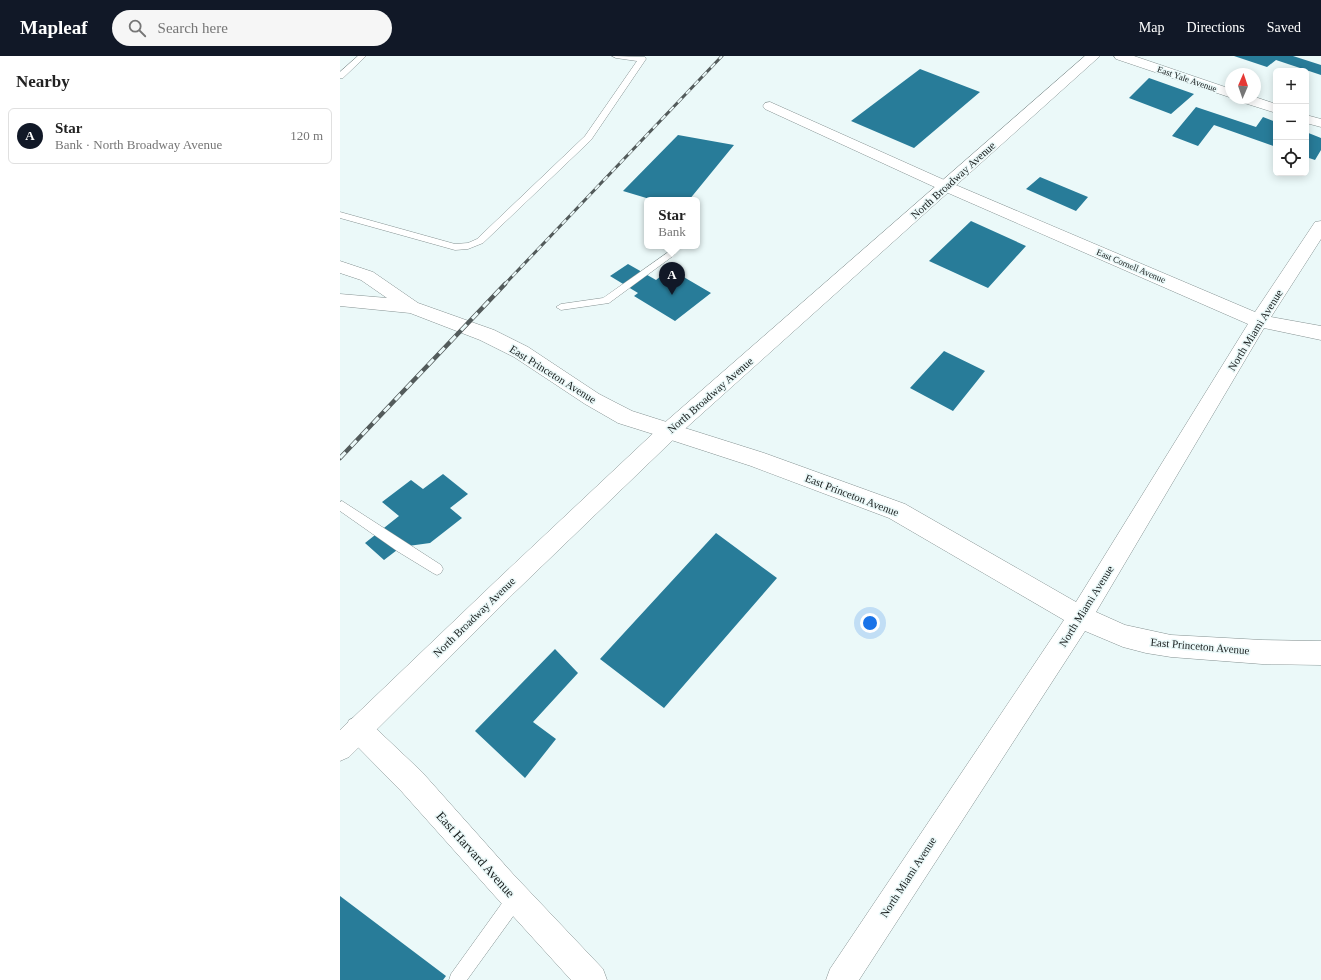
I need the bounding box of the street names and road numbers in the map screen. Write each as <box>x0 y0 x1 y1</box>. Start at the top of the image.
street label: East Yale Avenue <box>1156 64 1218 94</box>
street label: North Broadway Avenue <box>908 139 998 221</box>
street label: East Cornell Avenue <box>1095 247 1167 285</box>
street label: North Miami Avenue <box>1225 287 1285 373</box>
street label: East Princeton Avenue <box>508 343 598 405</box>
street label: North Broadway Avenue <box>665 355 755 435</box>
street label: East Princeton Avenue <box>803 472 901 518</box>
street label: North Miami Avenue <box>1056 563 1116 649</box>
street label: North Broadway Avenue <box>431 575 518 659</box>
street label: East Princeton Avenue <box>1150 636 1250 656</box>
street label: East Harvard Avenue <box>433 808 518 900</box>
street label: North Miami Avenue <box>878 835 938 919</box>

